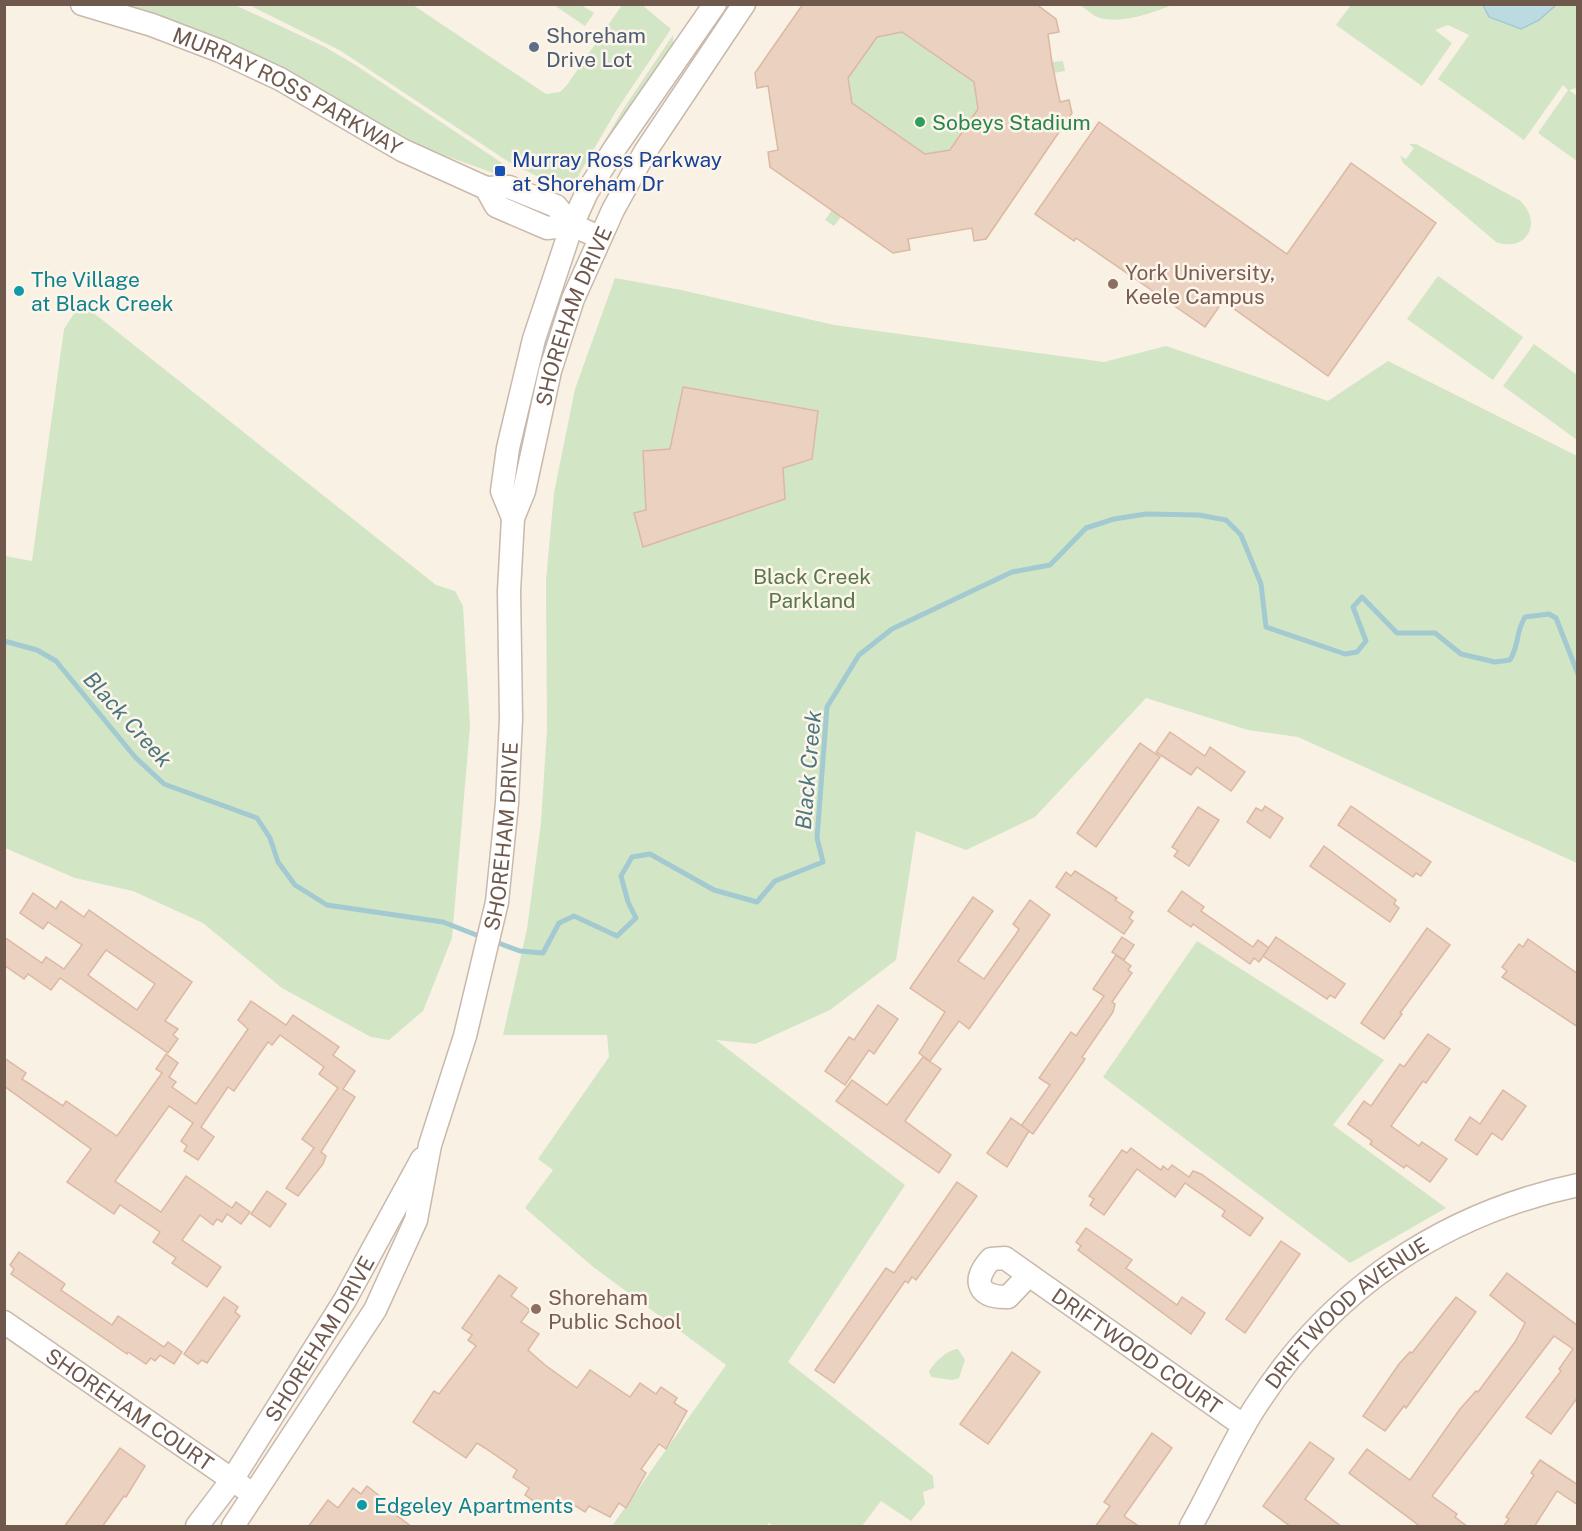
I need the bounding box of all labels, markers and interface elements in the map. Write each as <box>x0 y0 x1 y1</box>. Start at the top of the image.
street label: MURRAY ROSS PARKWAY <box>169 22 407 160</box>
place label: Shoreham Drive Lot <box>546 23 646 72</box>
marker: Shoreham Drive Lot <box>527 40 541 54</box>
place label: Sobeys Stadium <box>932 110 1091 135</box>
marker: Sobeys Stadium <box>913 115 927 129</box>
place label: Murray Ross Parkway at Shoreham Dr <box>512 147 722 196</box>
marker: Murray Ross Parkway at Shoreham Dr <box>493 164 507 178</box>
street label: SHOREHAM DRIVE <box>530 222 617 408</box>
place label: York University, Keele Campus <box>1125 260 1275 309</box>
place label: The Village at Black Creek <box>31 267 174 316</box>
marker: York University, Keele Campus <box>1106 277 1120 291</box>
marker: The Village at Black Creek <box>12 284 26 298</box>
park label: Black Creek Parkland <box>753 564 871 613</box>
water label: Black Creek <box>78 666 178 772</box>
water label: Black Creek <box>790 709 826 831</box>
street label: SHOREHAM DRIVE <box>478 741 522 933</box>
street label: DRIFTWOOD AVENUE <box>1259 1231 1433 1393</box>
street label: SHOREHAM DRIVE <box>259 1251 379 1426</box>
street label: DRIFTWOOD COURT <box>1047 1283 1227 1419</box>
place label: Shoreham Public School <box>548 1285 682 1334</box>
marker: Shoreham Public School <box>529 1302 543 1316</box>
street label: SHOREHAM COURT <box>41 1342 219 1476</box>
place label: Edgeley Apartments <box>374 1493 573 1518</box>
marker: Edgeley Apartments <box>355 1498 369 1512</box>

